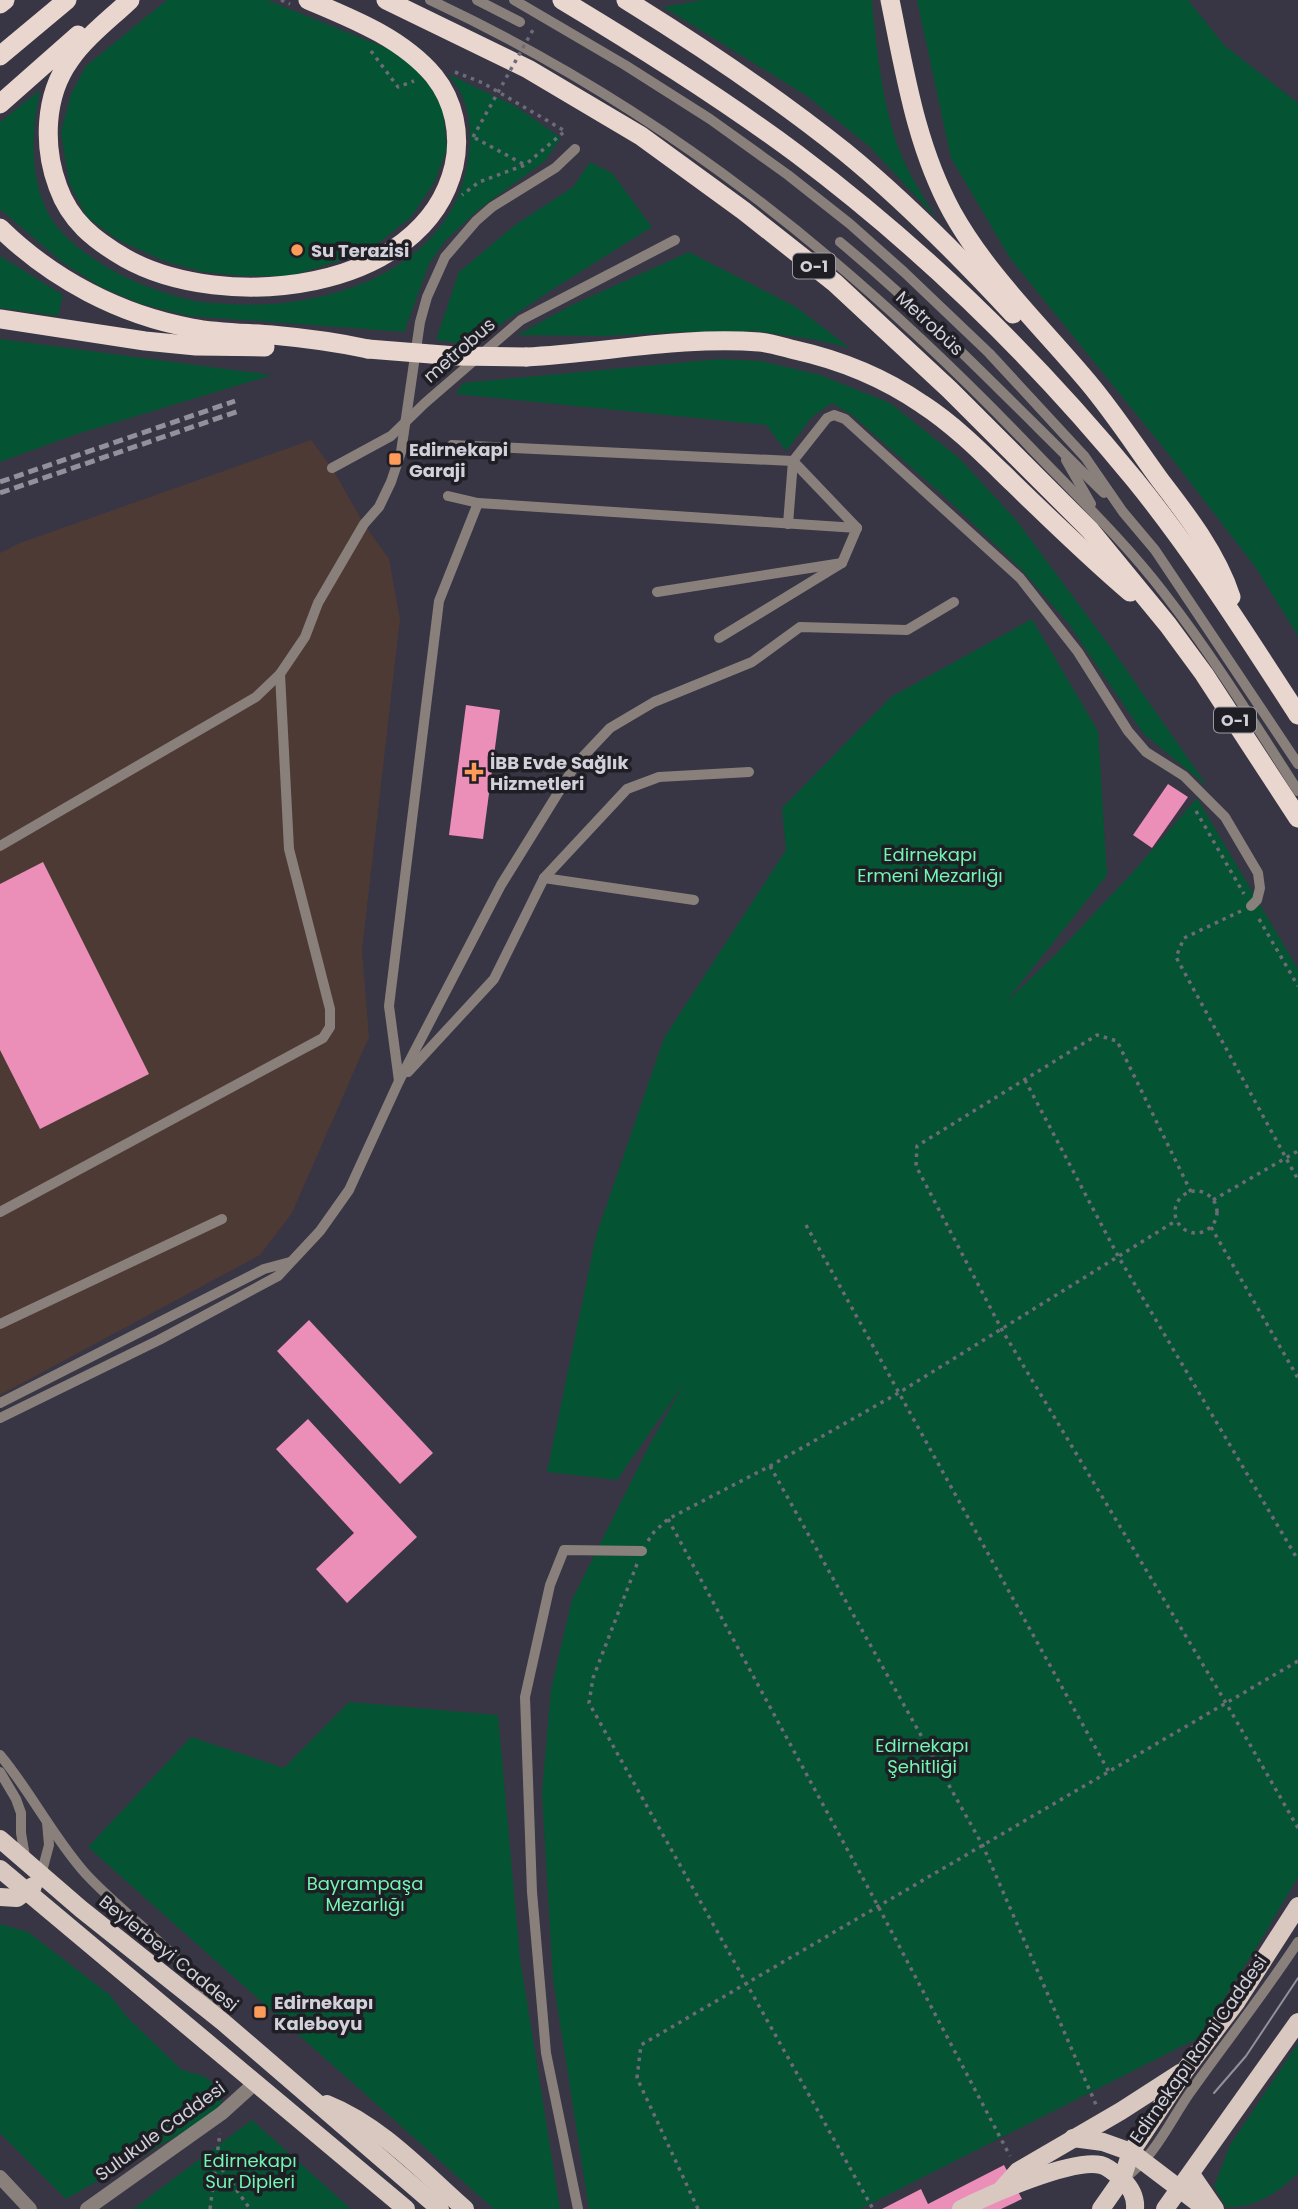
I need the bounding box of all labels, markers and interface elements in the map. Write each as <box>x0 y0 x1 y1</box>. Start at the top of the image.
place label: Su Terazisi <box>311 238 409 263</box>
marker: Su Terazisi <box>289 242 305 258</box>
road number: O-1 <box>793 254 835 278</box>
street label: Metrobüs <box>891 285 969 361</box>
street label: metrobus <box>418 312 500 388</box>
place label: Edirnekapi Garaji <box>409 437 508 483</box>
marker: Edirnekapi Garaji <box>387 451 403 467</box>
road number: O-1 <box>1214 708 1256 733</box>
place label: İBB Evde Sağlık Hizmetleri <box>490 750 630 796</box>
marker: İBB Evde Sağlık Hizmetleri <box>464 762 484 782</box>
park label: Edirnekapı Ermeni Mezarlığı <box>857 842 1003 888</box>
park label: Edirnekapı Şehitliği <box>875 1733 969 1779</box>
park label: Bayrampaşa Mezarlığı <box>307 1871 423 1917</box>
street label: Beylerbeyi Caddesi <box>94 1889 244 2017</box>
street label: Edirnekapı Rami Caddesi <box>1123 1950 1273 2148</box>
place label: Edirnekapı Kaleboyu <box>274 1990 374 2036</box>
marker: Edirnekapı Kaleboyu <box>252 2004 268 2020</box>
street label: Sulukule Caddesi <box>90 2075 230 2187</box>
park label: Edirnekapı Sur Dipleri <box>203 2148 297 2194</box>

